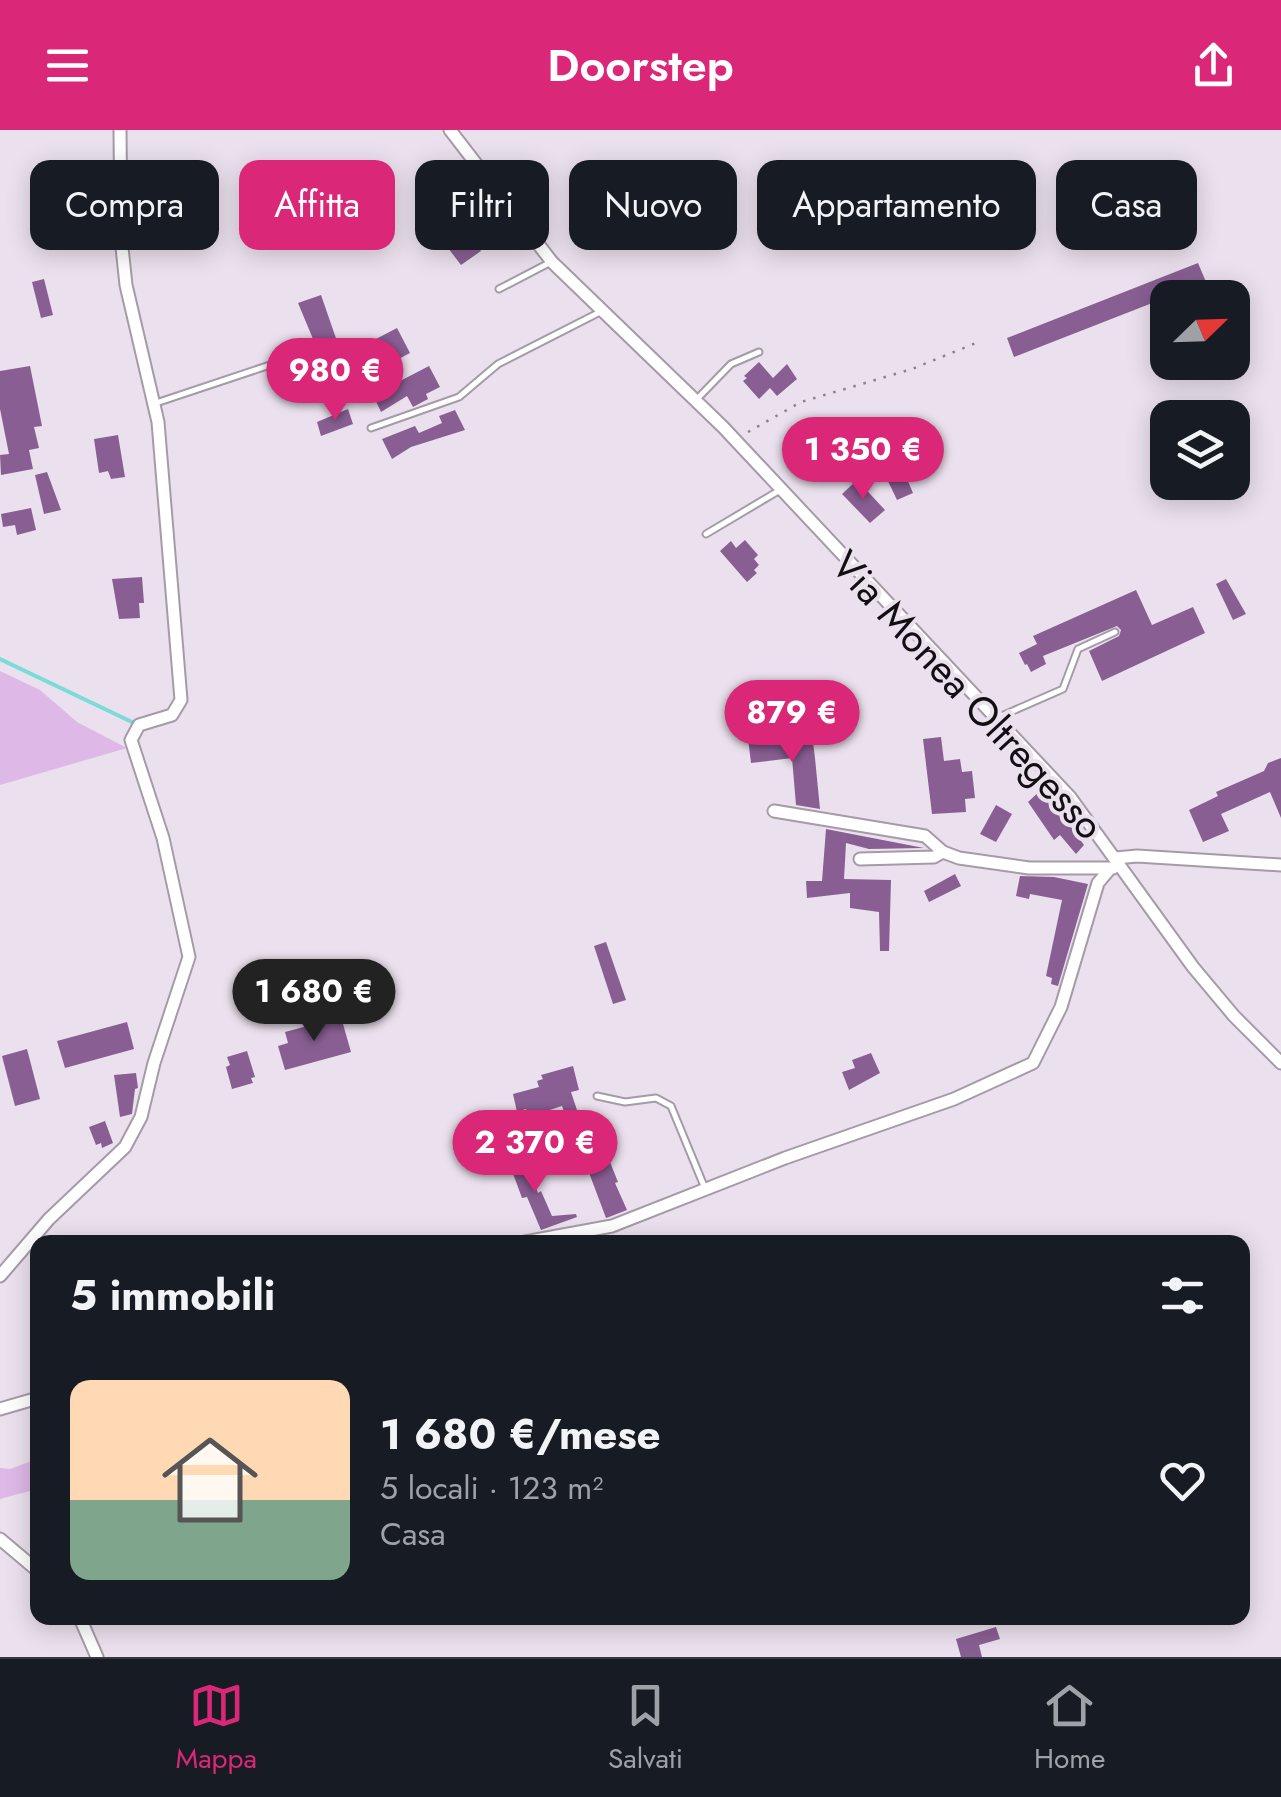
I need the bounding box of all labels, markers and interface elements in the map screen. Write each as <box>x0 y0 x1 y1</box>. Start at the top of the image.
text: Doorstep <box>547 33 734 98</box>
icon: menu <box>40 38 95 93</box>
icon: share <box>1186 38 1241 93</box>
chip: Compra <box>30 160 219 250</box>
chip: Affitta <box>239 160 395 250</box>
chip: Filtri <box>415 160 549 250</box>
chip: Nuovo <box>569 160 737 250</box>
chip: Appartamento <box>757 160 1036 250</box>
chip: Casa <box>1056 160 1197 250</box>
north arrow <box>1150 280 1250 380</box>
map controls <box>1150 280 1250 500</box>
pin: 980 € <box>265 338 405 423</box>
text: 980 € <box>288 347 382 393</box>
button: layers <box>1150 400 1250 500</box>
pin: 1 350 € <box>771 417 955 502</box>
text: 1 350 € <box>804 426 922 472</box>
street label: Via Monea Oltregesso <box>818 537 1118 853</box>
pin: 879 € <box>722 680 862 765</box>
text: 879 € <box>747 689 837 735</box>
pin: 1 680 € <box>222 959 406 1044</box>
text: 1 680 € <box>254 968 374 1014</box>
pin: 2 370 € <box>443 1110 627 1195</box>
text: 2 370 € <box>474 1119 596 1165</box>
text: 5 immobili <box>70 1265 275 1326</box>
icon: filters <box>1155 1268 1210 1323</box>
text: 1 680 €/mese <box>380 1404 661 1465</box>
icon: home <box>150 1420 270 1540</box>
icon: heart <box>1155 1453 1210 1508</box>
text: 5 locali · 123 m² <box>380 1465 603 1511</box>
text: Casa <box>380 1511 446 1557</box>
tab: Mappa <box>175 1678 257 1779</box>
tab: Salvati <box>608 1678 683 1779</box>
tab: Home <box>1034 1678 1106 1779</box>

